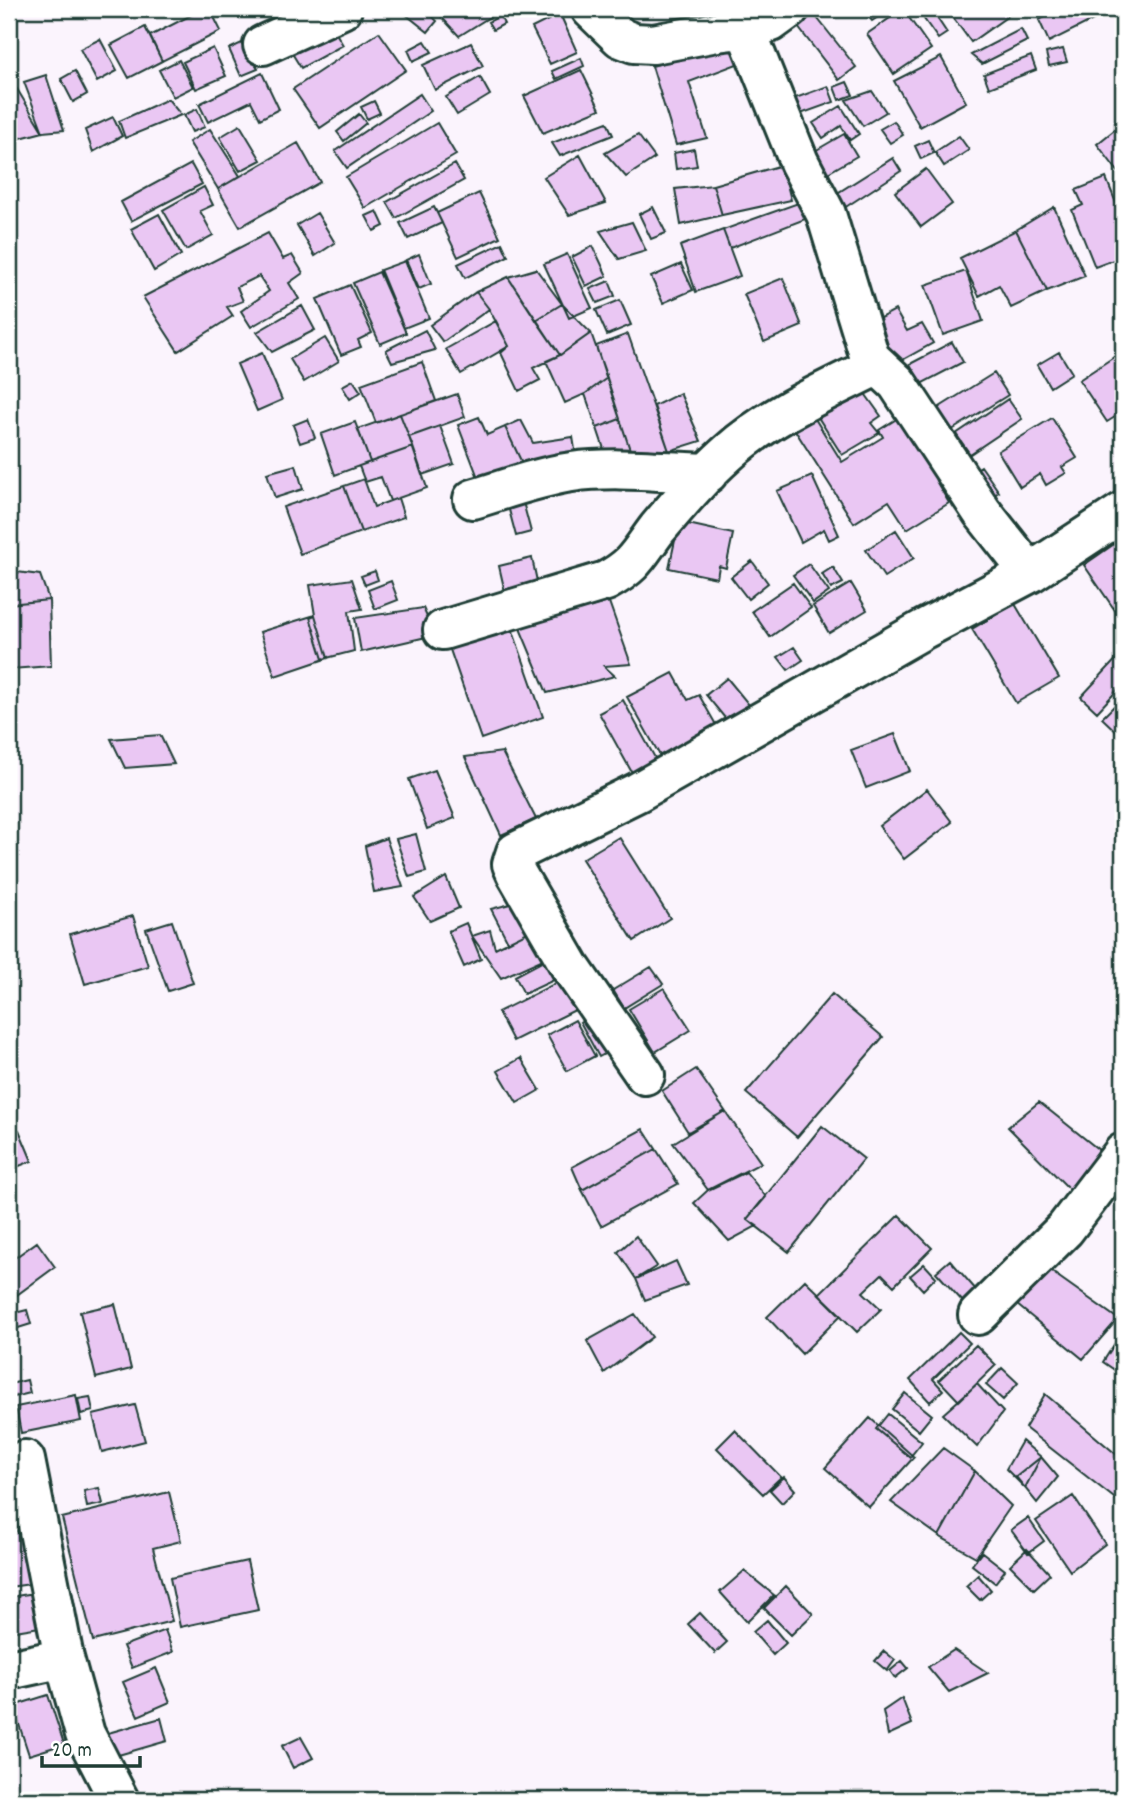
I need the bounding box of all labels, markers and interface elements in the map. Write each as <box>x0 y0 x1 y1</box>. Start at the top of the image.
scale bar <box>42 1725 140 1769</box>
text: 20 m <box>52 1737 92 1767</box>

